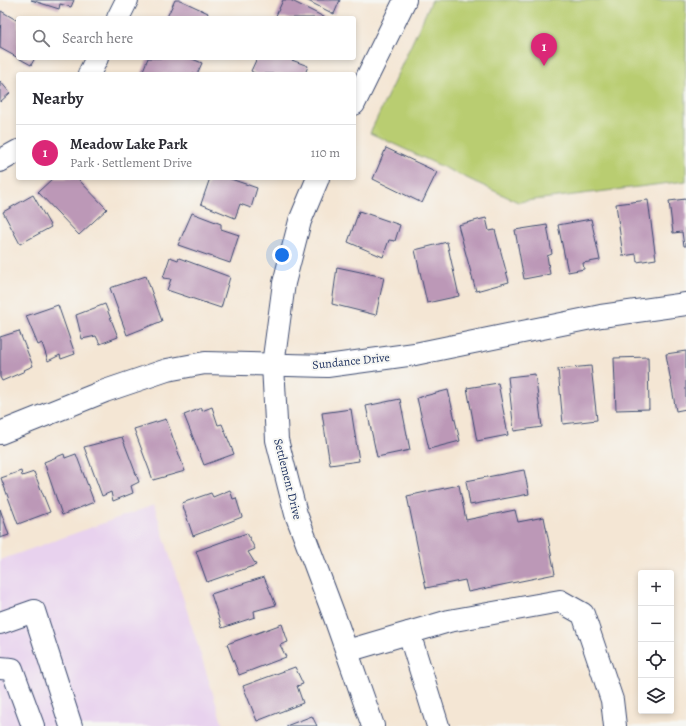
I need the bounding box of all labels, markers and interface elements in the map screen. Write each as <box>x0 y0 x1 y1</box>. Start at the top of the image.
search box <box>16 16 356 60</box>
icon: search <box>30 27 52 49</box>
text: Search here <box>62 28 133 48</box>
pin: 1 <box>531 33 557 66</box>
text: Nearby <box>32 87 83 110</box>
text: Meadow Lake Park <box>70 134 187 154</box>
text: 1 <box>43 144 47 161</box>
text: 110 m <box>311 144 340 161</box>
text: Park · Settlement Drive <box>70 154 192 171</box>
your location <box>272 245 292 265</box>
street label: Sundance Drive <box>312 349 390 373</box>
street label: Settlement Drive <box>270 437 306 521</box>
map controls <box>638 570 674 714</box>
button: + <box>638 570 674 606</box>
button: − <box>638 606 674 642</box>
button: locate <box>638 642 674 678</box>
button: layers <box>638 678 674 714</box>

